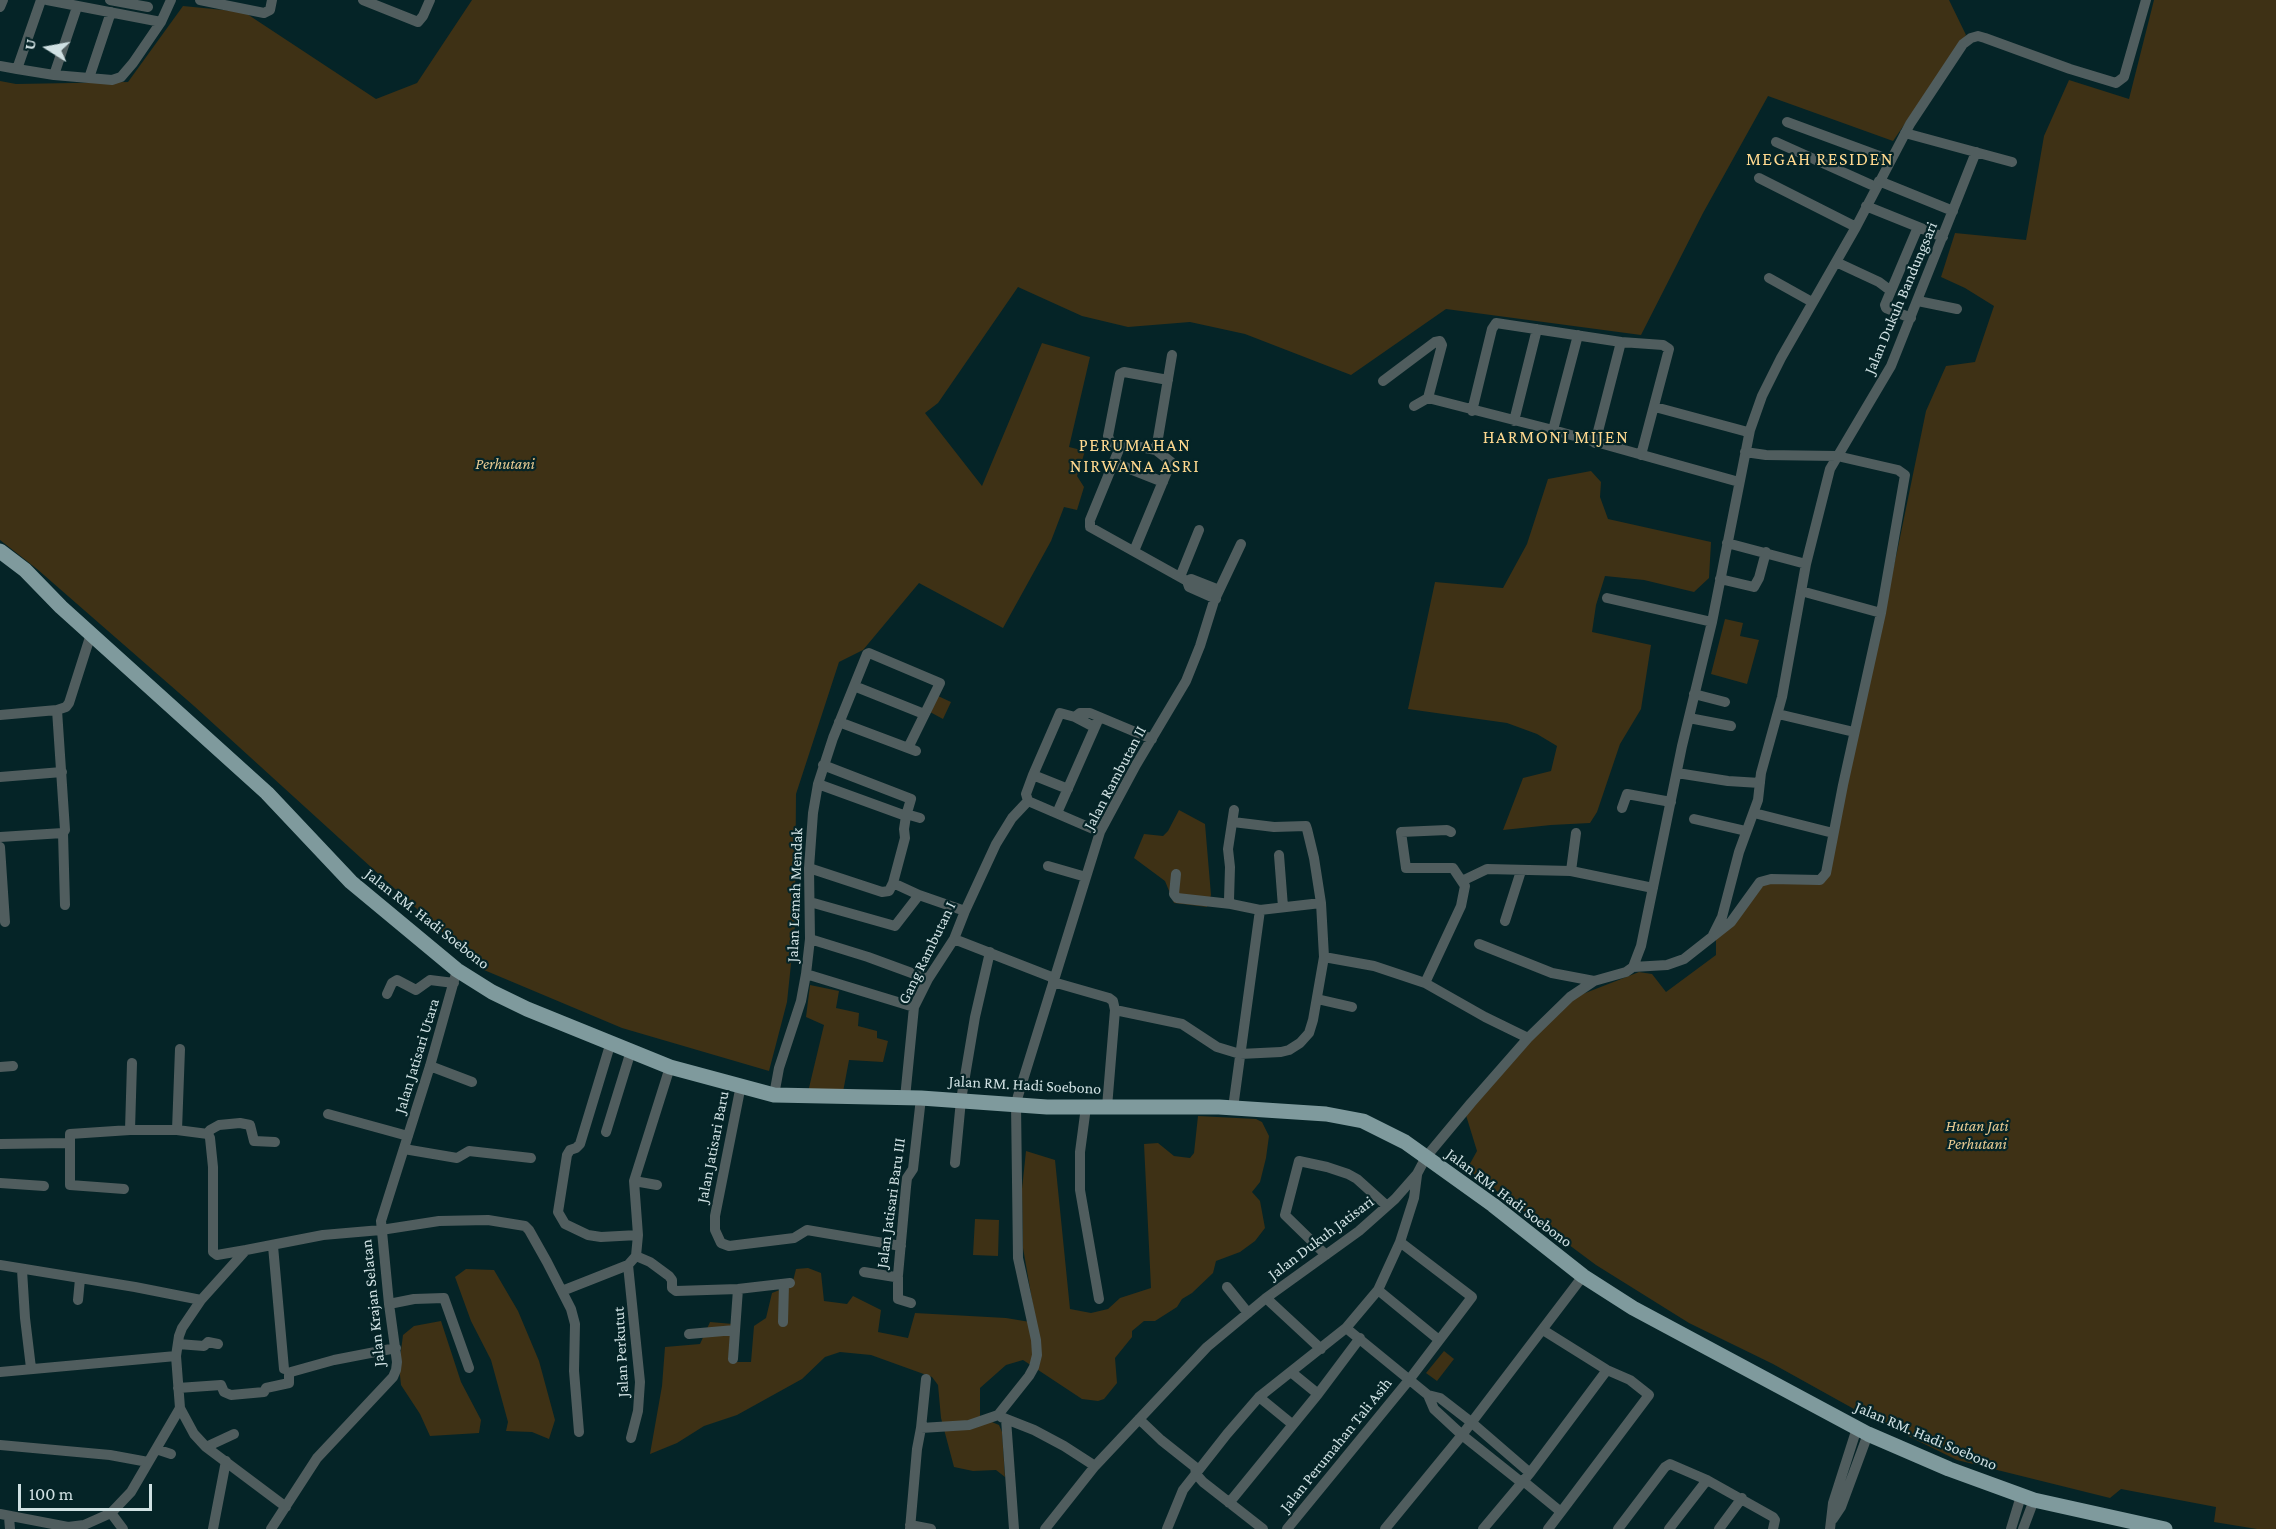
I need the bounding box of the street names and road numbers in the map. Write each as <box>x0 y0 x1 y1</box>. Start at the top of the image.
street label: Jalan Dukuh Bandungsari <box>1860 219 1942 377</box>
street label: Jalan Rambutan II <box>1080 723 1150 833</box>
street label: Jalan Lemah Mendak <box>783 827 807 963</box>
street label: Jalan RM. Hadi Soebono <box>361 864 493 974</box>
street label: Gang Rambutan I <box>894 899 960 1007</box>
street label: Jalan Jatisari Utara <box>390 996 444 1116</box>
street label: Jalan RM. Hadi Soebono <box>948 1071 1102 1099</box>
street label: Jalan Jatisari Baru <box>693 1089 733 1205</box>
street label: Jalan Jatisari Baru III <box>872 1137 910 1269</box>
street label: Jalan RM. Hadi Soebono <box>1442 1144 1576 1252</box>
street label: Jalan Dukuh Jatisari <box>1264 1192 1378 1284</box>
street label: Jalan Krajan Selatan <box>357 1239 389 1367</box>
street label: Jalan Perkutut <box>609 1306 633 1398</box>
street label: Jalan Perumahan Tali Asih <box>1276 1374 1396 1516</box>
street label: Jalan RM. Hadi Soebono <box>1852 1397 2000 1475</box>

